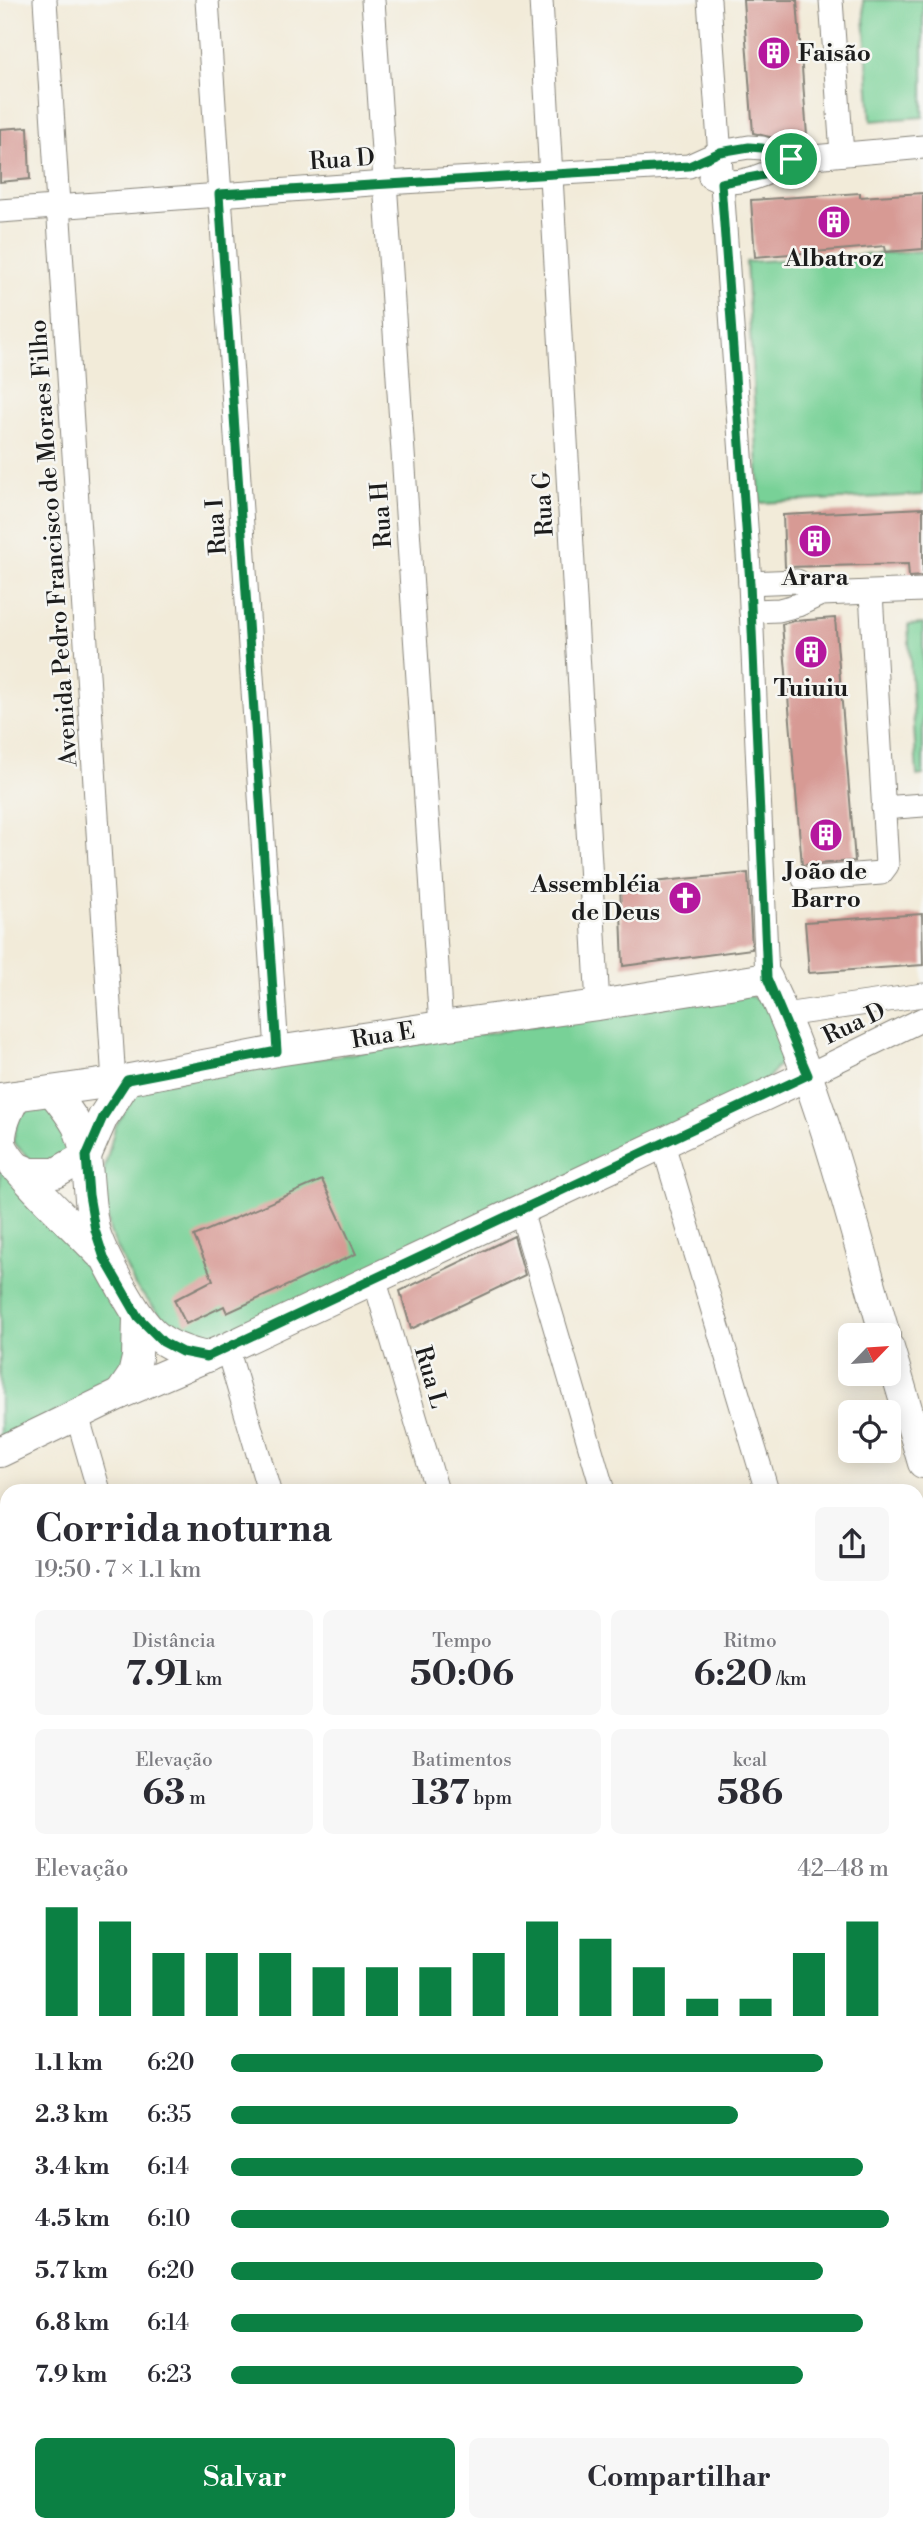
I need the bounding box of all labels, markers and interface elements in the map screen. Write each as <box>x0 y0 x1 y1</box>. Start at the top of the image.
building icon: Faisão <box>755 34 793 72</box>
place label: Faisão <box>798 39 871 69</box>
pin <box>761 129 821 189</box>
icon: arrive <box>772 140 810 178</box>
street label: Rua D <box>308 143 376 177</box>
building icon: Albatroz <box>815 203 853 241</box>
place label: Albatroz <box>783 244 884 274</box>
street label: Avenida Pedro Francisco de Moraes Filho <box>23 318 85 768</box>
street label: Rua G <box>527 470 561 537</box>
street label: Rua H <box>365 481 399 549</box>
street label: Rua I <box>200 498 234 556</box>
building icon: Arara <box>796 522 834 560</box>
place label: Arara <box>780 563 850 593</box>
building icon: Tuiuiu <box>792 633 830 671</box>
place label: Tuiuiu <box>774 674 849 704</box>
building icon: João de Barro <box>807 816 845 854</box>
place label: João de Barro <box>782 857 867 915</box>
place label: Assembléia de Deus <box>530 870 661 928</box>
church icon: Assembléia de Deus <box>666 879 704 917</box>
street label: Rua D <box>818 996 891 1052</box>
street label: Rua E <box>349 1016 417 1056</box>
north arrow <box>838 1323 901 1386</box>
map controls <box>838 1323 901 1463</box>
street label: Rua L <box>407 1343 453 1412</box>
button: locate <box>838 1400 901 1463</box>
text: Corrida noturna <box>35 1506 332 1553</box>
button: share <box>815 1507 889 1581</box>
text: 19:50 · 7 × 1.1 km <box>35 1556 201 1584</box>
text: Distância <box>133 1629 215 1653</box>
text: Tempo <box>432 1629 492 1653</box>
text: Ritmo <box>723 1629 777 1653</box>
text: 7.91 <box>126 1653 192 1696</box>
text: 50:06 <box>410 1653 514 1696</box>
text: 6:20 <box>693 1653 772 1696</box>
text: km <box>192 1667 222 1691</box>
text: /km <box>772 1667 807 1691</box>
text: Elevação <box>135 1748 213 1772</box>
text: Batimentos <box>412 1748 512 1772</box>
text: kcal <box>733 1748 767 1772</box>
text: 63 <box>142 1772 185 1815</box>
text: 137 <box>412 1772 470 1815</box>
text: 586 <box>717 1772 783 1815</box>
text: m <box>185 1786 206 1810</box>
text: bpm <box>470 1786 512 1810</box>
text: Elevação <box>35 1855 128 1883</box>
text: 42–48 m <box>797 1855 889 1883</box>
text: 1.1 km <box>35 2049 103 2077</box>
text: 6:20 <box>147 2049 195 2077</box>
text: 2.3 km <box>35 2101 108 2129</box>
text: 6:35 <box>147 2101 192 2129</box>
text: 3.4 km <box>35 2153 109 2181</box>
text: 6:14 <box>147 2153 189 2181</box>
text: 4.5 km <box>35 2205 110 2233</box>
text: 6:10 <box>147 2205 191 2233</box>
text: 5.7 km <box>35 2257 108 2285</box>
text: 6:20 <box>147 2257 195 2285</box>
text: 6.8 km <box>35 2309 109 2337</box>
text: 6:14 <box>147 2309 189 2337</box>
text: 7.9 km <box>35 2361 107 2389</box>
text: 6:23 <box>147 2361 192 2389</box>
button: Salvar <box>35 2438 455 2518</box>
button: Compartilhar <box>469 2438 889 2518</box>

